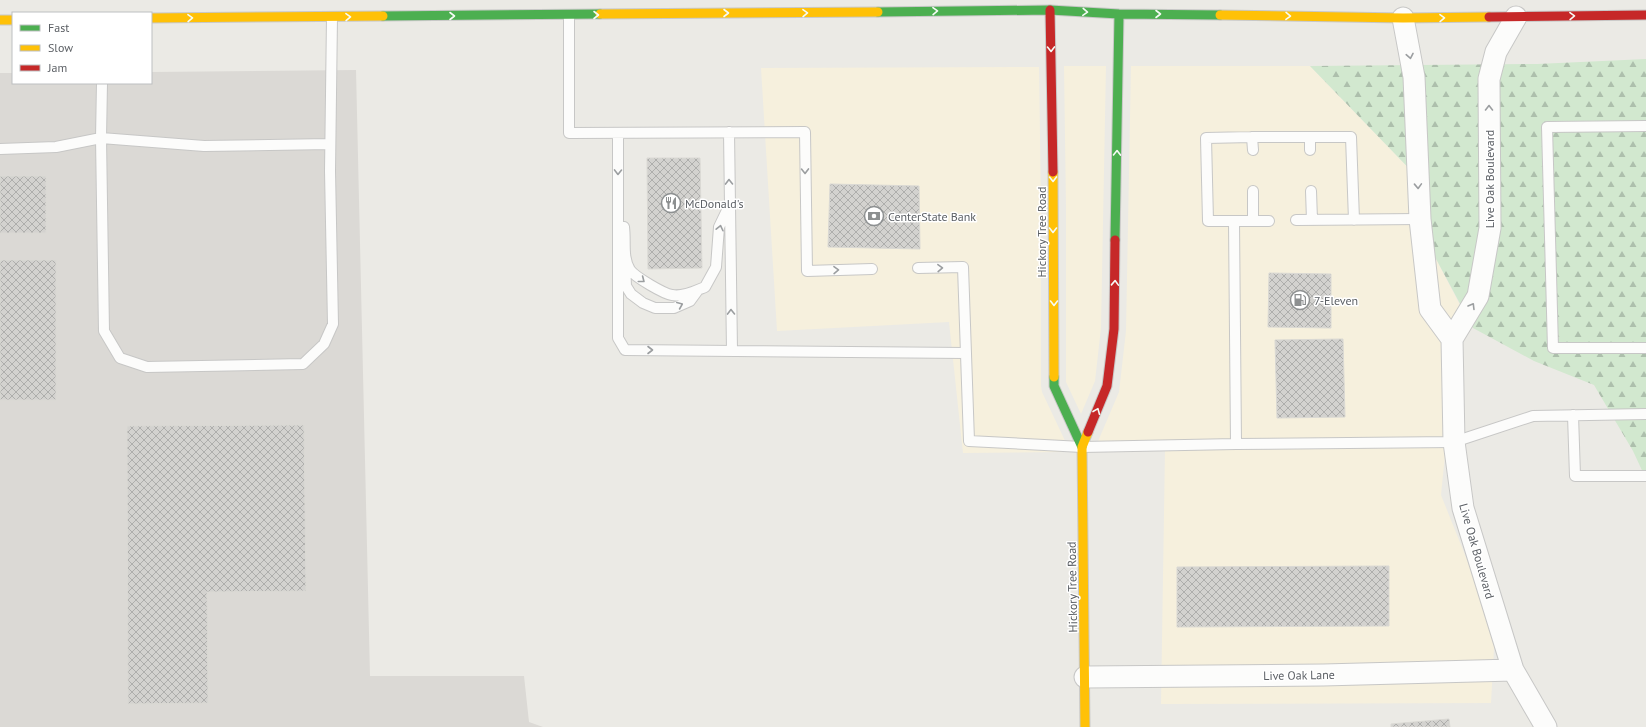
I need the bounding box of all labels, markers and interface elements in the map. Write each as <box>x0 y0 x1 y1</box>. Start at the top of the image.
one-way arrow <box>932 7 938 15</box>
one-way arrow <box>1082 8 1088 17</box>
one-way arrow <box>723 9 729 18</box>
one-way arrow <box>802 9 808 17</box>
one-way arrow <box>593 10 599 19</box>
one-way arrow <box>1155 10 1161 18</box>
legend <box>12 12 152 84</box>
one-way arrow <box>449 12 455 20</box>
one-way arrow <box>1285 12 1291 20</box>
one-way arrow <box>1569 12 1575 20</box>
one-way arrow <box>345 13 351 21</box>
one-way arrow <box>187 14 193 22</box>
one-way arrow <box>1439 14 1445 22</box>
text: Fast <box>48 20 69 35</box>
text: Slow <box>48 40 73 55</box>
one-way arrow <box>1047 46 1055 52</box>
one-way arrow <box>1405 53 1414 59</box>
text: Jam <box>47 60 67 75</box>
one-way arrow <box>1485 105 1493 111</box>
street label: Live Oak Boulevard <box>1482 130 1497 228</box>
one-way arrow <box>1113 150 1121 156</box>
one-way arrow <box>801 168 809 174</box>
one-way arrow <box>614 169 622 175</box>
one-way arrow <box>1049 176 1057 182</box>
one-way arrow <box>725 179 734 185</box>
one-way arrow <box>1414 183 1422 189</box>
street label: Hickory Tree Road <box>1034 187 1049 277</box>
restaurant icon: McDonald's <box>660 192 682 214</box>
place label: McDonald's <box>685 196 744 211</box>
bank icon: CenterState Bank <box>863 205 885 227</box>
place label: CenterState Bank <box>888 209 976 224</box>
one-way arrow <box>715 225 724 232</box>
one-way arrow <box>1049 227 1057 233</box>
one-way arrow <box>937 264 943 272</box>
one-way arrow <box>833 266 839 274</box>
one-way arrow <box>638 275 645 282</box>
one-way arrow <box>1111 280 1119 286</box>
fuel station icon: 7-Eleven <box>1289 289 1311 311</box>
place label: 7-Eleven <box>1314 293 1358 308</box>
one-way arrow <box>1049 300 1058 306</box>
one-way arrow <box>676 302 684 310</box>
one-way arrow <box>1467 303 1475 310</box>
one-way arrow <box>727 309 735 315</box>
one-way arrow <box>647 346 653 354</box>
one-way arrow <box>1092 407 1100 414</box>
street label: Live Oak Boulevard <box>1456 502 1498 600</box>
street label: Hickory Tree Road <box>1064 541 1080 633</box>
street label: Live Oak Lane <box>1263 667 1335 683</box>

